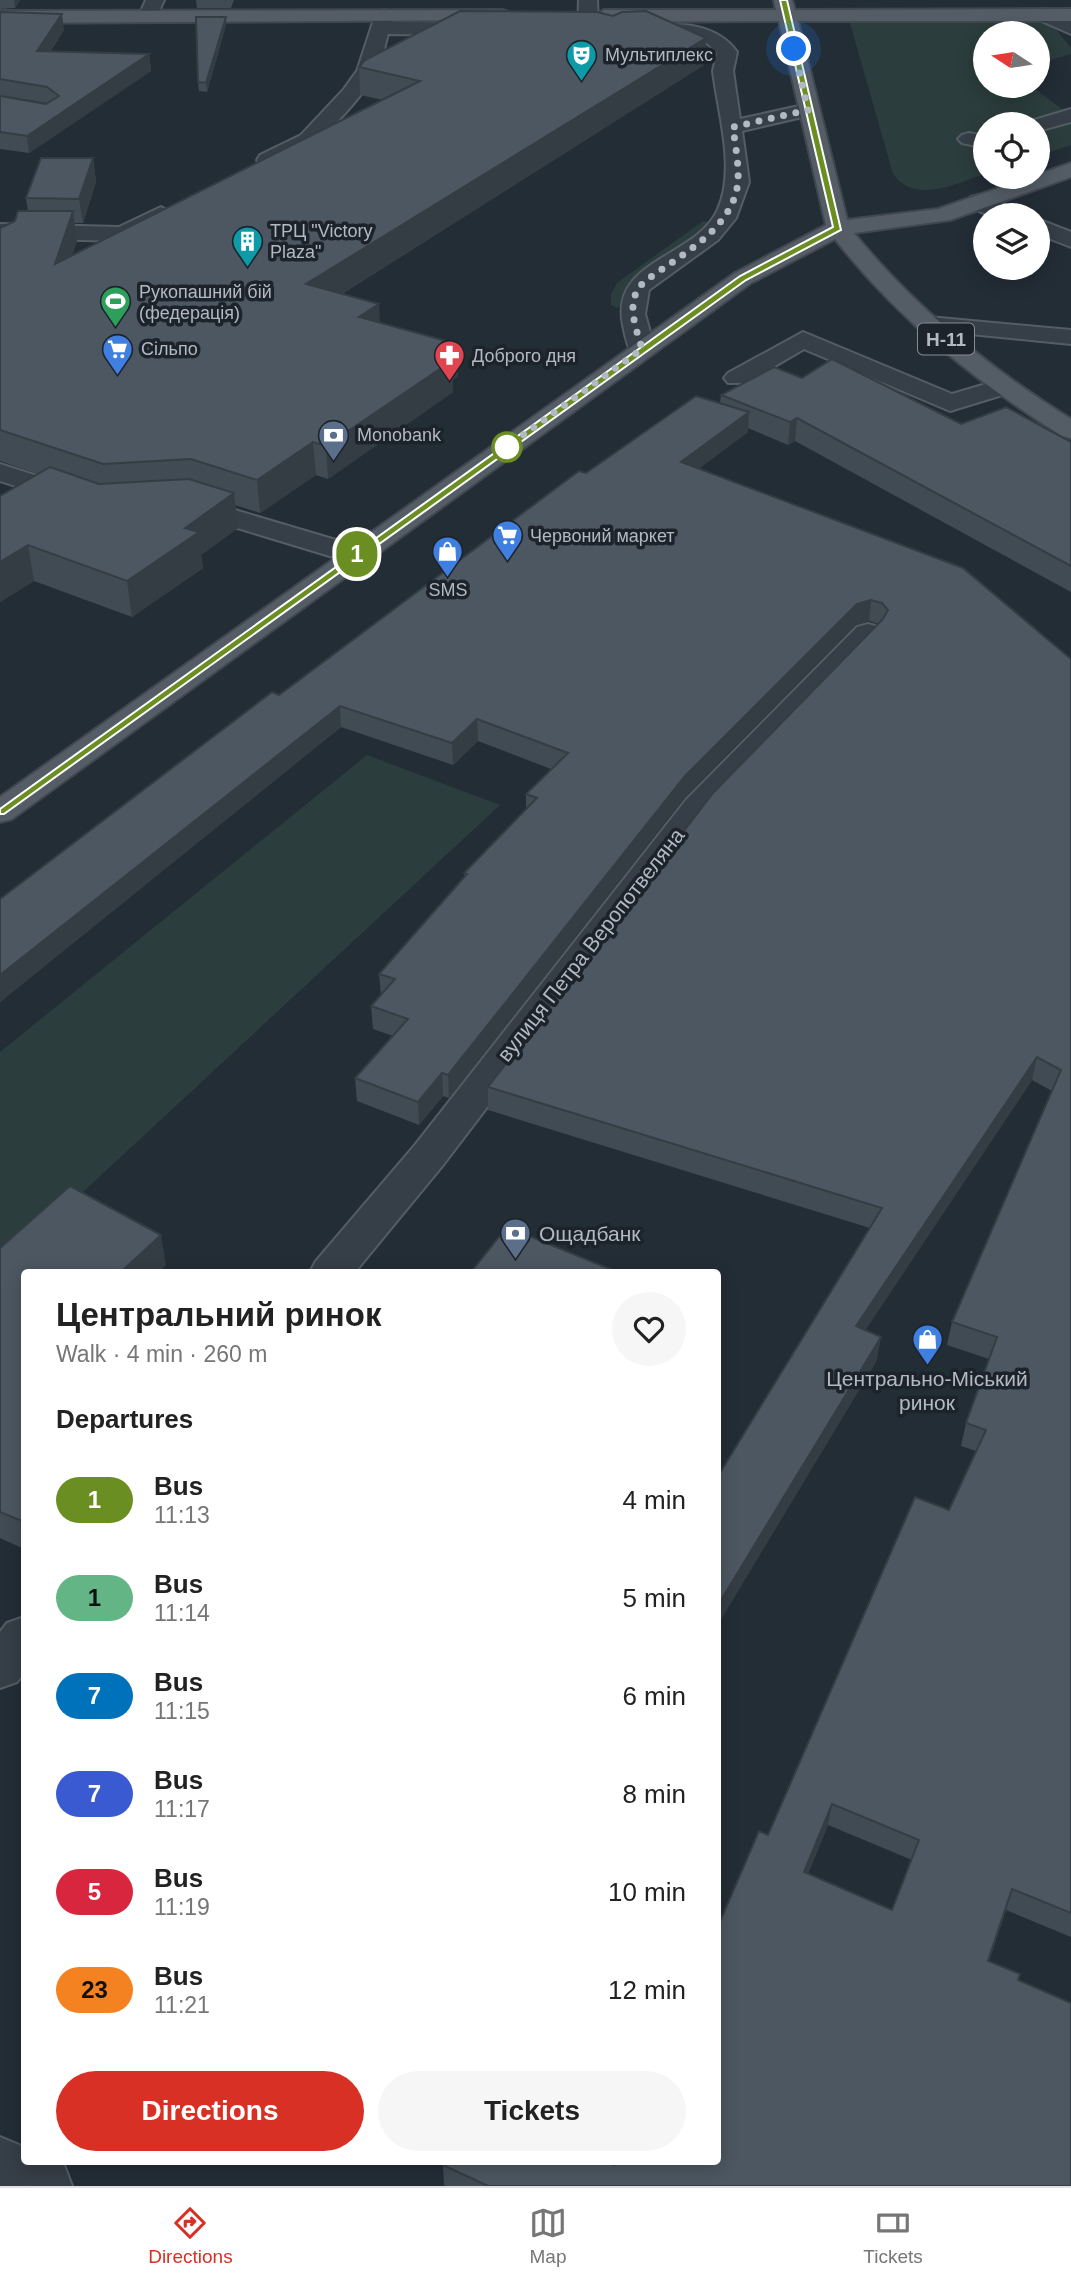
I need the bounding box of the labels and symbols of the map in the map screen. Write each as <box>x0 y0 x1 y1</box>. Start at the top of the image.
north arrow <box>973 21 1050 98</box>
your location <box>776 31 811 66</box>
theatre icon: Мультиплекс <box>565 38 599 82</box>
place label: Мультиплекс <box>605 45 713 65</box>
place label: ТРЦ "Victory Plaza" <box>270 221 372 262</box>
building icon: ТРЦ "Victory Plaza" <box>230 224 264 268</box>
place label: Рукопашний бій (федерація) <box>139 282 272 323</box>
sports icon: Рукопашний бій (федерація) <box>99 285 133 329</box>
road number: Н-11 <box>918 324 974 354</box>
supermarket icon: Сільпо <box>101 332 135 376</box>
place label: Сільпо <box>141 339 198 359</box>
pharmacy icon: Доброго дня <box>432 339 466 383</box>
place label: Доброго дня <box>472 346 576 366</box>
bank icon: Monobank <box>317 418 351 462</box>
place label: Monobank <box>357 425 442 445</box>
unlabelled marker <box>492 432 522 462</box>
supermarket icon: Червоний маркет <box>490 519 524 563</box>
place label: Червоний маркет <box>530 526 675 546</box>
line badge: 1 <box>334 531 380 577</box>
shop icon: SMS <box>431 535 465 579</box>
place label: SMS <box>428 580 468 600</box>
street label: вулиця Петра Веропотвеляна <box>493 824 689 1066</box>
bank icon: Ощадбанк <box>499 1217 533 1261</box>
place label: Ощадбанк <box>539 1222 641 1245</box>
shop icon: Центрально-Міський ринок <box>910 1322 944 1366</box>
place label: Центрально-Міський ринок <box>826 1367 1028 1414</box>

